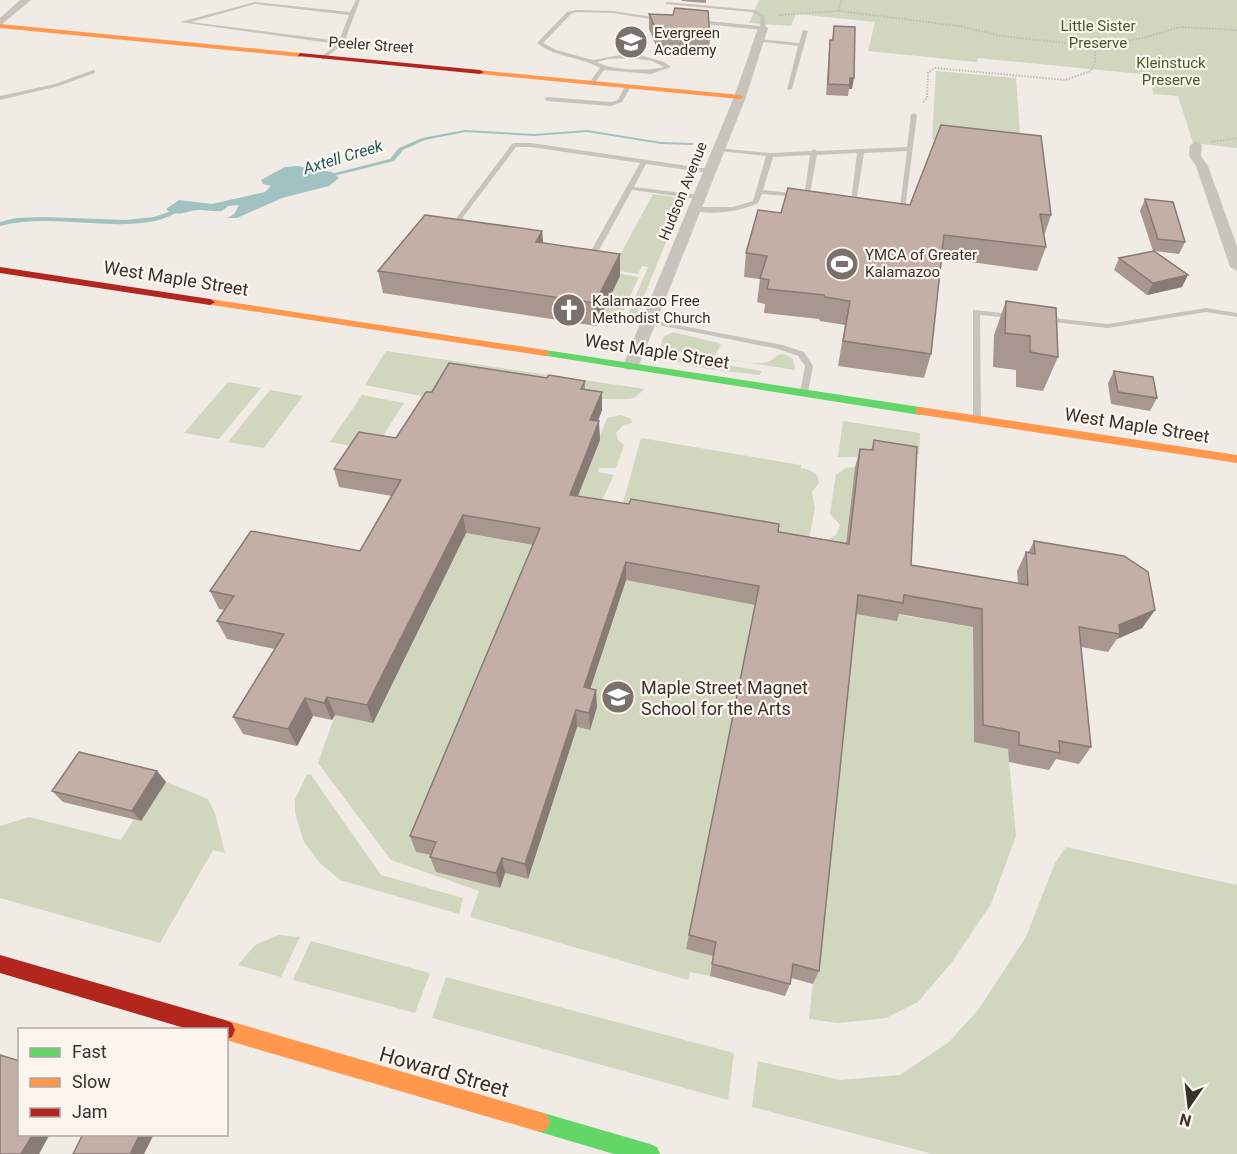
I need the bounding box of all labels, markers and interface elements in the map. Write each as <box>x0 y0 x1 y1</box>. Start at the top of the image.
park label: Little Sister Preserve <box>1060 17 1136 52</box>
school or university icon: Evergreen Academy <box>613 24 649 60</box>
place label: Evergreen Academy <box>654 24 720 59</box>
street label: Peeler Street <box>328 33 414 57</box>
park label: Kleinstuck Preserve <box>1136 54 1206 89</box>
water label: Axtell Creek <box>300 136 386 178</box>
street label: Hudson Avenue <box>655 139 711 243</box>
sports icon: YMCA of Greater Kalamazoo <box>824 246 860 282</box>
place label: YMCA of Greater Kalamazoo <box>865 246 977 281</box>
street label: West Maple Street <box>102 256 250 300</box>
church icon: Kalamazoo Free Methodist Church <box>551 292 587 328</box>
place label: Kalamazoo Free Methodist Church <box>592 292 711 327</box>
street label: West Maple Street <box>583 329 731 373</box>
street label: West Maple Street <box>1063 403 1211 447</box>
place label: Maple Street Magnet School for the Arts <box>641 677 808 719</box>
school or university icon: Maple Street Magnet School for the Arts <box>600 679 636 715</box>
legend <box>18 1028 228 1136</box>
text: Fast <box>72 1041 107 1062</box>
street label: Howard Street <box>377 1042 512 1102</box>
text: Slow <box>72 1071 111 1092</box>
north arrow <box>1159 1076 1219 1136</box>
text: Jam <box>72 1101 108 1122</box>
text: N <box>1178 1109 1193 1131</box>

